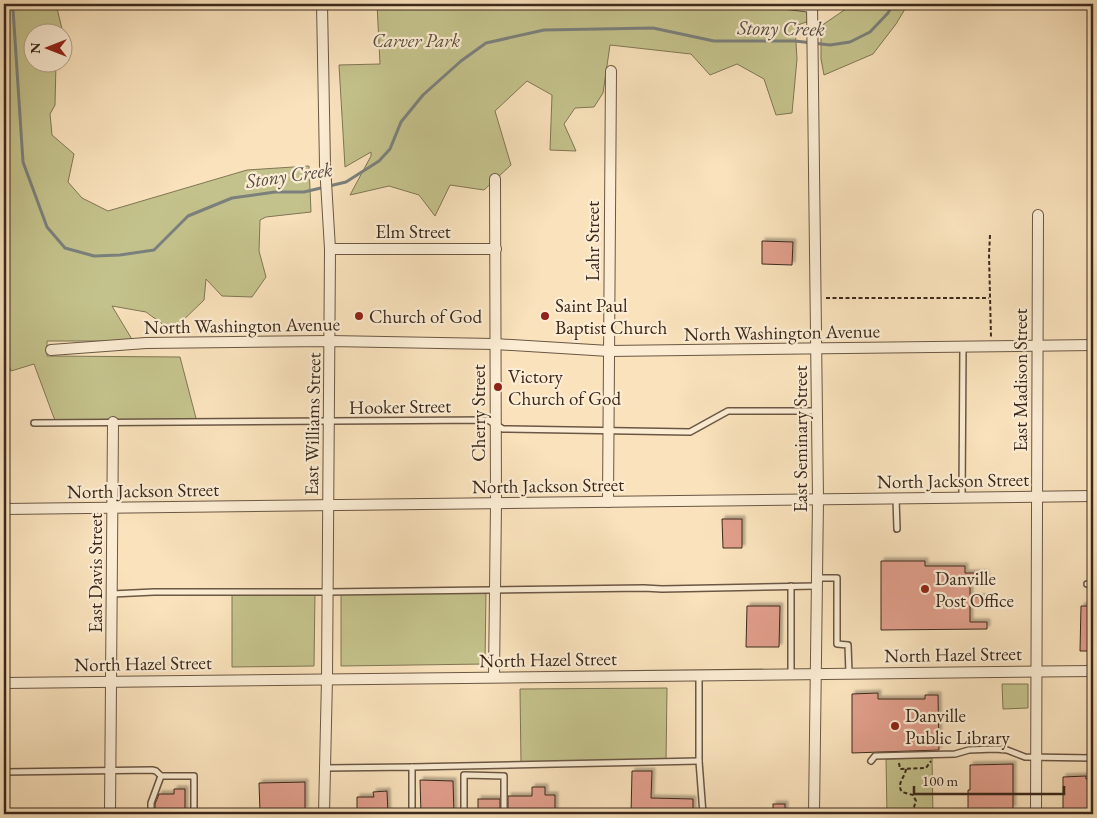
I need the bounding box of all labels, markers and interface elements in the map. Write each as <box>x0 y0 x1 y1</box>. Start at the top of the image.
water label: Stony Creek <box>736 14 825 42</box>
north arrow <box>22 22 72 72</box>
park label: Carver Park <box>372 28 460 53</box>
text: N <box>26 42 44 54</box>
water label: Stony Creek <box>243 156 334 194</box>
street label: Lahr Street <box>580 201 605 281</box>
street label: Elm Street <box>375 219 451 244</box>
place label: Saint Paul Baptist Church <box>555 293 667 340</box>
place label: Church of God <box>369 304 482 329</box>
street label: East Madison Street <box>1008 308 1033 452</box>
marker: Church of God <box>353 310 365 322</box>
marker: Saint Paul Baptist Church <box>539 310 551 322</box>
street label: North Washington Avenue <box>144 311 340 340</box>
street label: North Washington Avenue <box>684 318 880 347</box>
street label: East Williams Street <box>299 352 326 496</box>
street label: Cherry Street <box>466 364 491 462</box>
place label: Victory Church of God <box>508 364 621 411</box>
street label: East Seminary Street <box>788 365 813 513</box>
marker: Victory Church of God <box>492 381 504 393</box>
street label: Hooker Street <box>349 393 451 420</box>
street label: North Jackson Street <box>877 467 1029 494</box>
street label: North Jackson Street <box>472 472 624 499</box>
street label: North Jackson Street <box>67 477 219 504</box>
street label: East Davis Street <box>83 513 108 633</box>
place label: Danville Post Office <box>935 566 1014 613</box>
marker: Danville Post Office <box>919 583 931 595</box>
street label: North Hazel Street <box>884 641 1022 668</box>
street label: North Hazel Street <box>479 646 617 673</box>
street label: North Hazel Street <box>74 650 212 677</box>
place label: Danville Public Library <box>905 703 1011 750</box>
marker: Danville Public Library <box>889 720 901 732</box>
scale bar <box>914 763 1064 795</box>
text: 100 m <box>922 771 959 790</box>

